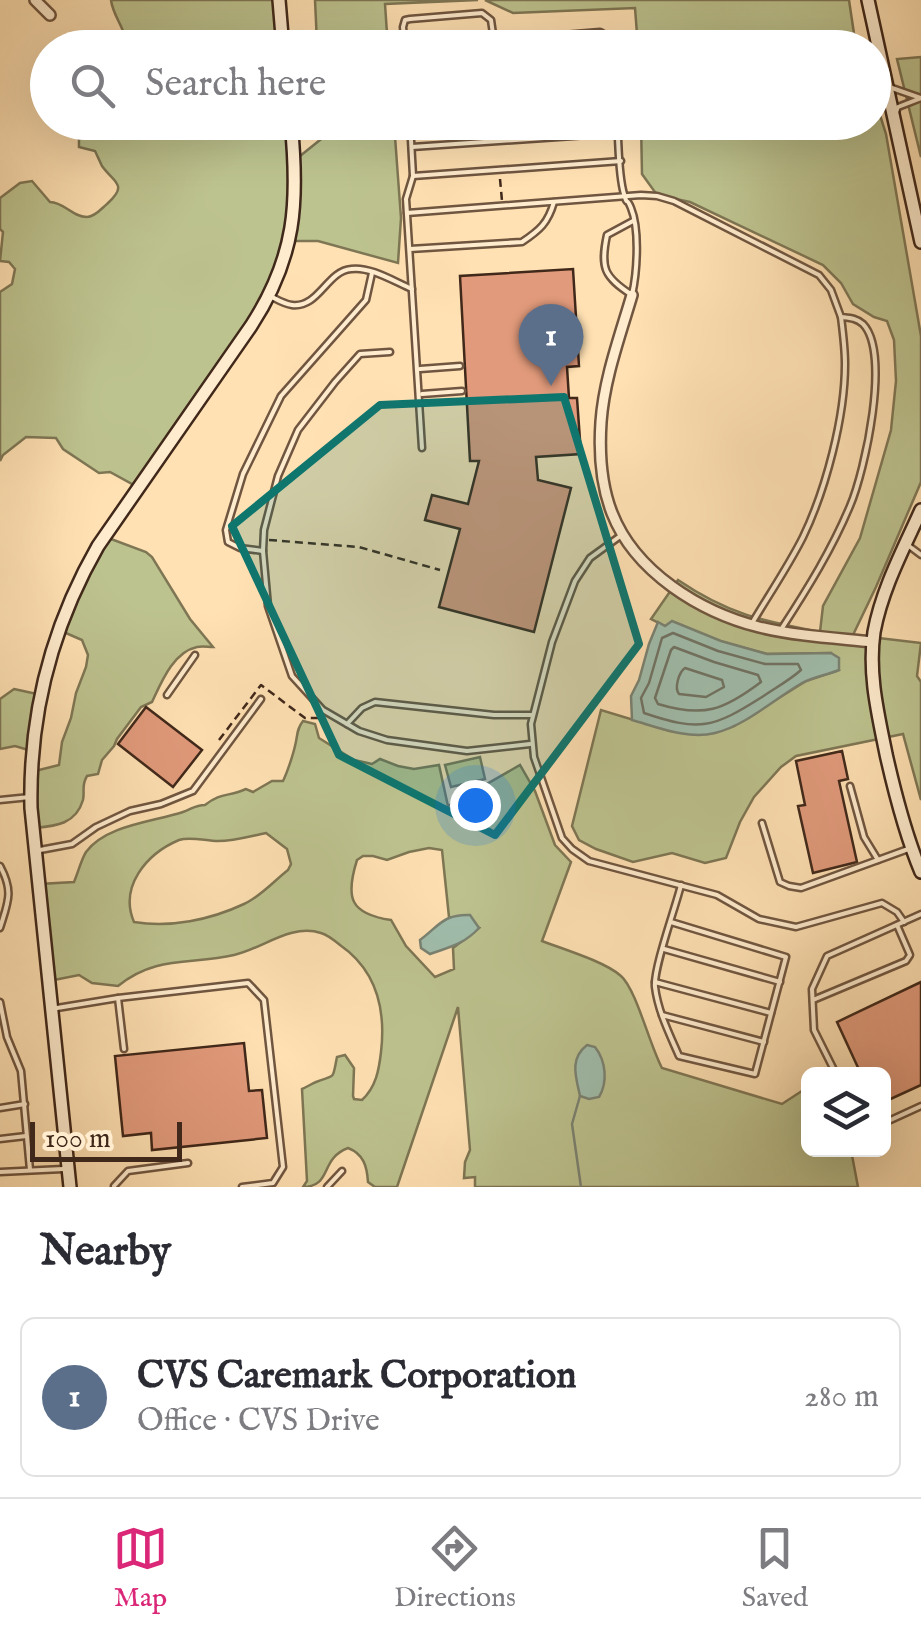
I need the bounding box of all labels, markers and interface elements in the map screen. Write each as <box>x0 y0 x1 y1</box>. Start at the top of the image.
search box <box>30 30 891 140</box>
icon: search <box>65 58 120 113</box>
text: Search here <box>145 61 326 109</box>
pin: 1 <box>518 304 584 386</box>
your location <box>450 780 501 831</box>
map controls <box>801 1067 891 1157</box>
button: layers <box>801 1067 891 1157</box>
scale bar <box>30 1117 182 1162</box>
text: 100 m <box>45 1122 111 1157</box>
text: Nearby <box>40 1226 171 1279</box>
text: CVS Caremark Corporation <box>137 1353 576 1401</box>
text: 1 <box>69 1377 80 1418</box>
text: 280 m <box>804 1377 879 1418</box>
text: Office · CVS Drive <box>137 1401 380 1442</box>
tab: Map <box>113 1521 168 1616</box>
tab: Directions <box>394 1521 516 1616</box>
tab: Saved <box>742 1521 808 1616</box>

